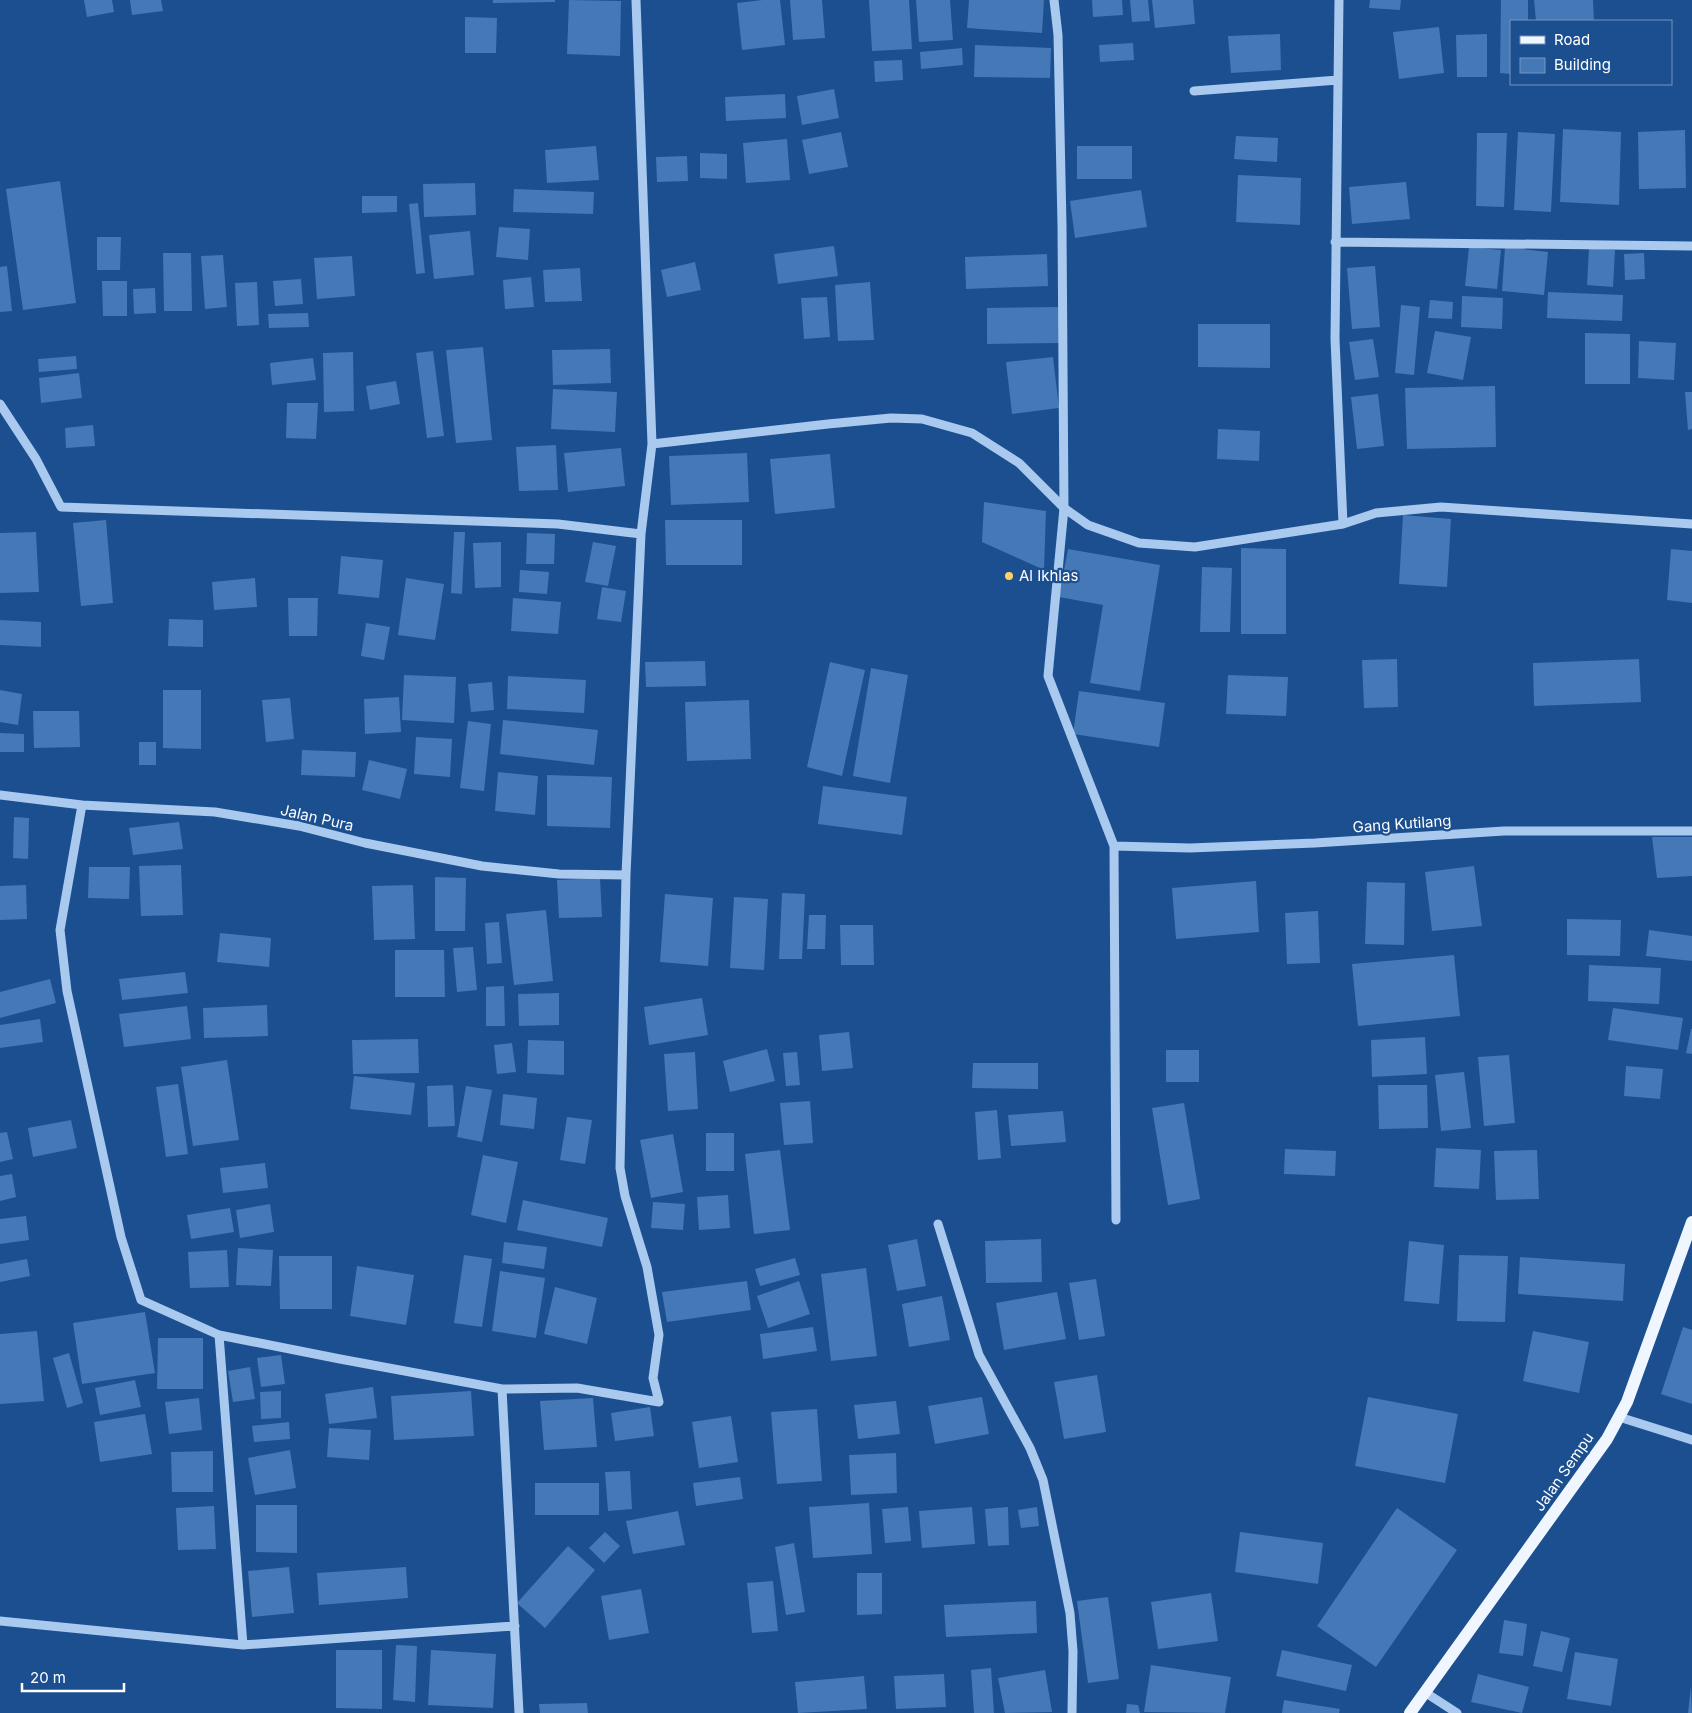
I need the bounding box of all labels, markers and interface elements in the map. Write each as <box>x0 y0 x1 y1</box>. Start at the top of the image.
legend <box>1510 20 1672 85</box>
text: Road <box>1554 30 1590 49</box>
text: Building <box>1554 55 1611 74</box>
place label: Al Ikhlas <box>1019 566 1078 585</box>
marker: Al Ikhlas <box>1003 570 1015 582</box>
street label: Jalan Pura <box>279 800 356 835</box>
street label: Gang Kutilang <box>1352 811 1452 836</box>
street label: Jalan Sempu <box>1530 1429 1598 1515</box>
scale bar <box>22 1660 125 1692</box>
text: 20 m <box>30 1668 66 1687</box>

